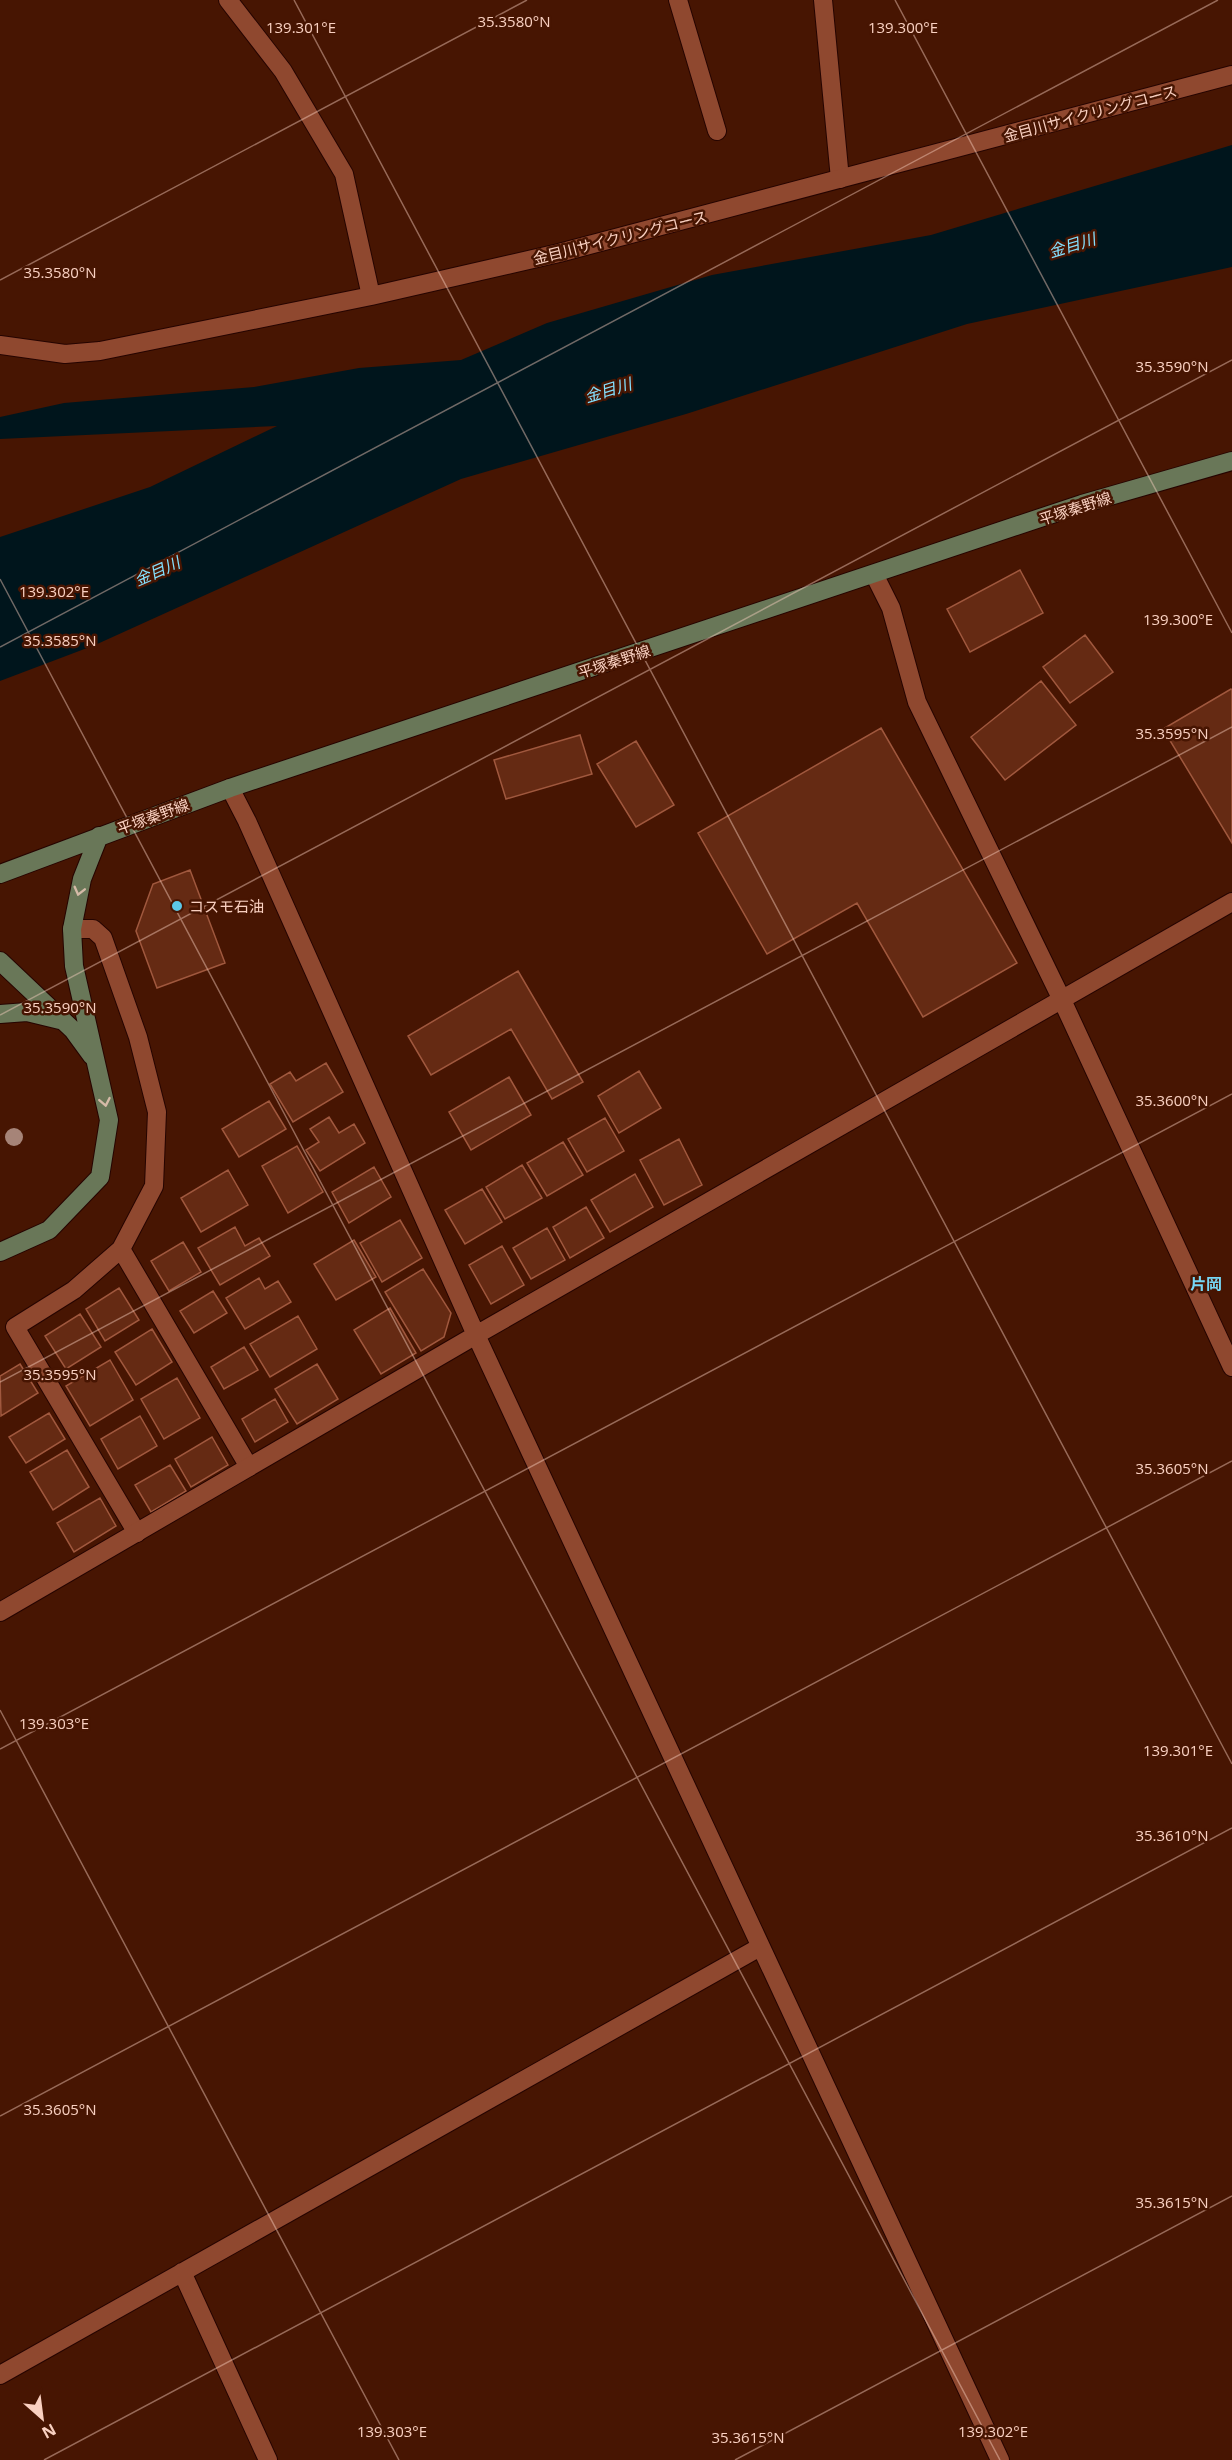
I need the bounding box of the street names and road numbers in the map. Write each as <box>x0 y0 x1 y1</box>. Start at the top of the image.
street label: 金目川サイクリングコース <box>1001 80 1179 146</box>
street label: 金目川サイクリングコース <box>531 206 709 268</box>
street label: 平塚秦野線 <box>1036 487 1114 529</box>
street label: 平塚秦野線 <box>575 640 653 682</box>
street label: 平塚秦野線 <box>114 794 192 838</box>

